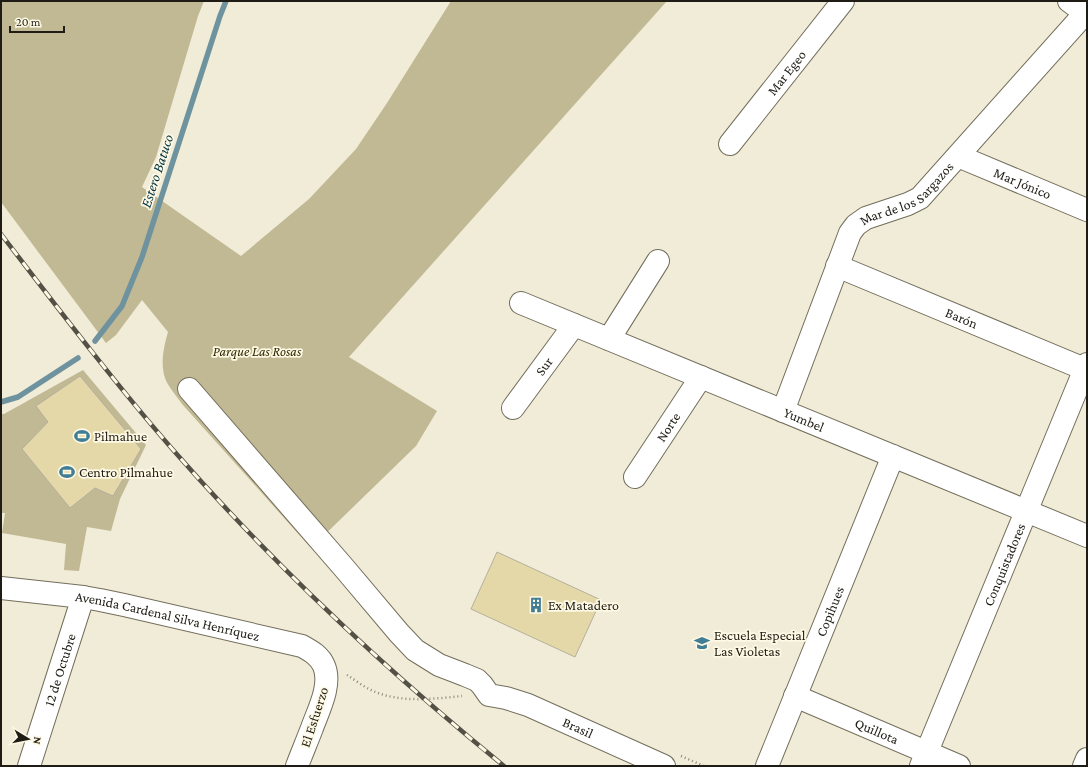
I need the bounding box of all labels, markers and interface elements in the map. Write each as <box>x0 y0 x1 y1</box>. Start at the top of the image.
scale bar <box>10 8 64 34</box>
text: 20 m <box>16 15 41 29</box>
street label: Mar Egeo <box>764 47 809 98</box>
water label: Estero Batuco <box>138 132 176 210</box>
street label: Mar de los Sargazos <box>856 158 957 228</box>
street label: Mar Jónico <box>991 164 1054 202</box>
street label: Barón <box>943 304 981 332</box>
park label: Parque Las Rosas <box>213 343 302 359</box>
street label: Sur <box>532 354 556 378</box>
street label: Yumbel <box>781 404 827 435</box>
street label: Norte <box>653 409 683 445</box>
sports icon: Pilmahue <box>73 427 91 445</box>
place label: Pilmahue <box>94 428 147 444</box>
sports icon: Centro Pilmahue <box>58 463 76 481</box>
place label: Centro Pilmahue <box>79 464 173 480</box>
street label: Conquistadores <box>980 521 1028 608</box>
street label: Copihues <box>813 584 847 639</box>
street label: Avenida Cardenal Silva Henríquez <box>74 588 261 644</box>
building icon: Ex Matadero <box>527 596 545 614</box>
place label: Ex Matadero <box>548 597 619 613</box>
place label: Escuela Especial Las Violetas <box>714 627 806 659</box>
street label: 12 de Octubre <box>41 631 79 708</box>
school or university icon: Escuela Especial Las Violetas <box>693 634 711 652</box>
street label: El Esfuerzo <box>297 685 331 749</box>
street label: Brasil <box>560 714 596 741</box>
street label: Quillota <box>853 715 902 748</box>
north arrow <box>8 719 48 759</box>
text: N <box>31 736 44 746</box>

